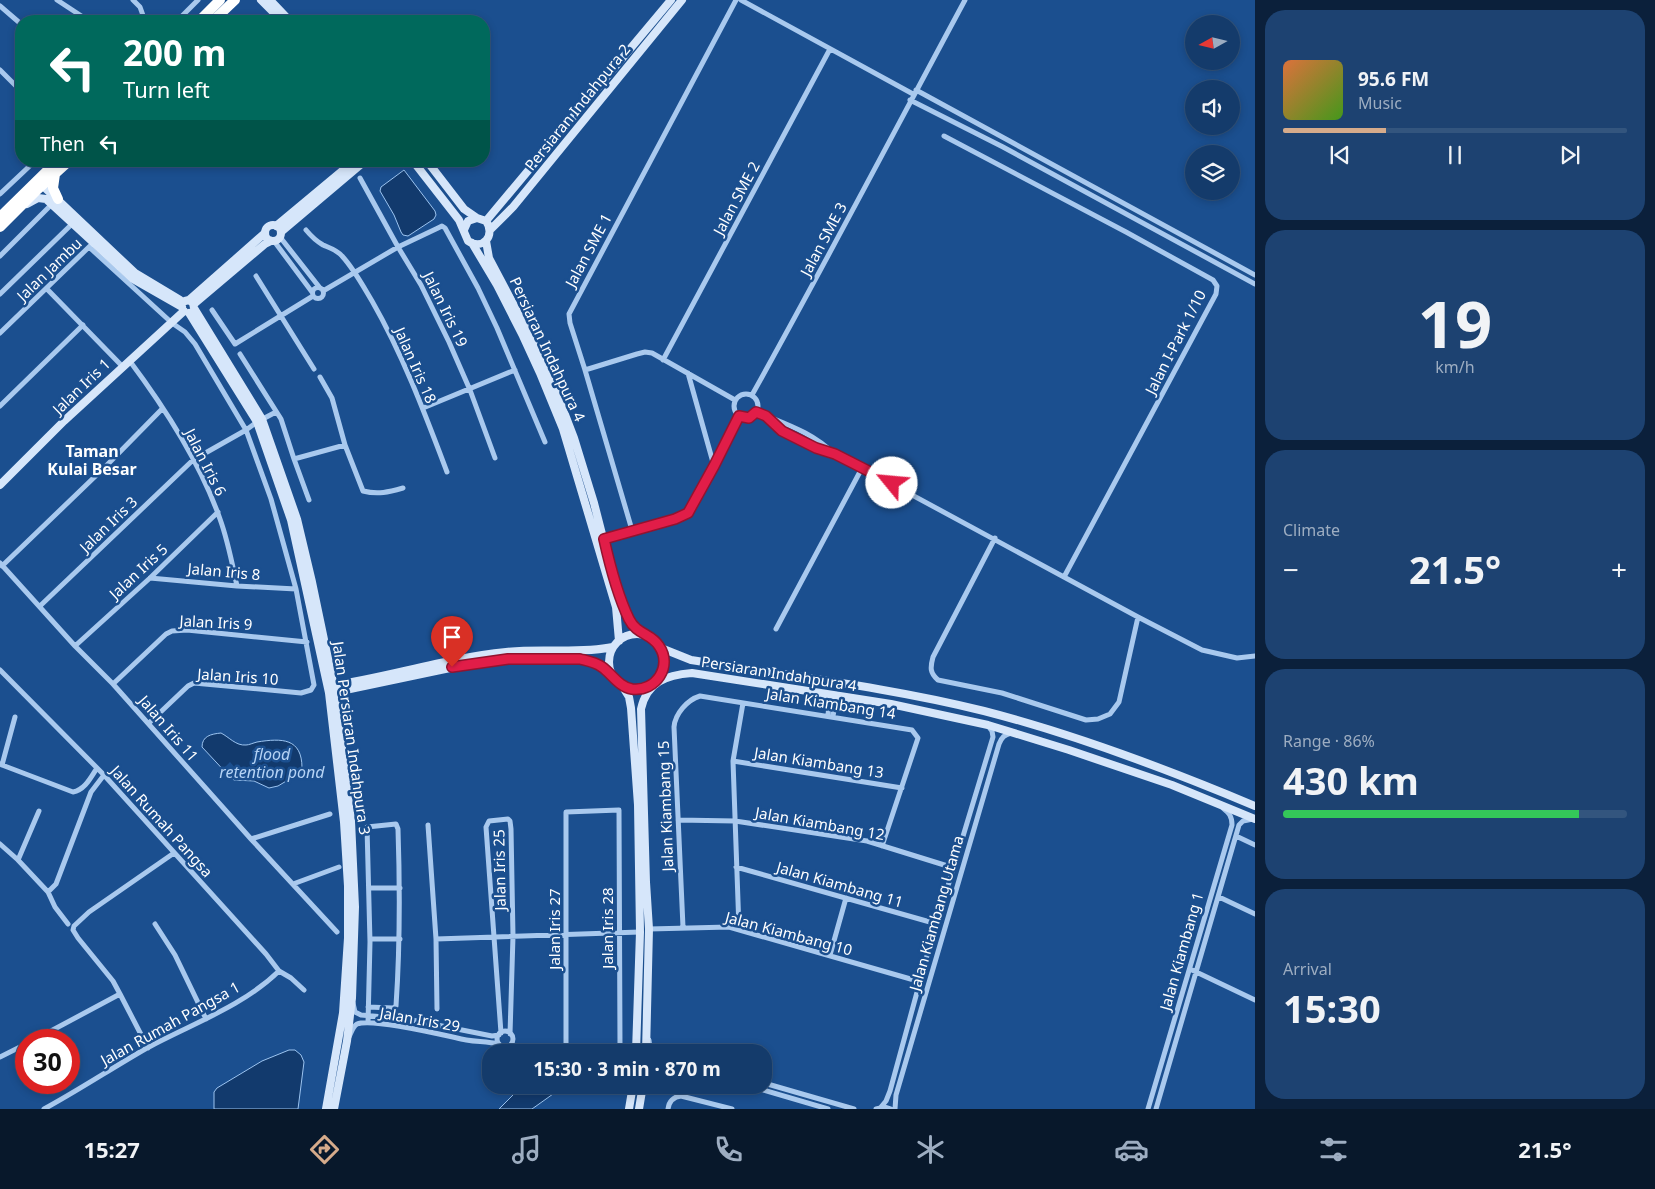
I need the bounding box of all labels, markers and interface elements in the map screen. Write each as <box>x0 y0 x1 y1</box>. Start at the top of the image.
north arrow <box>1185 15 1240 70</box>
map controls <box>1185 15 1240 200</box>
text: 200 m <box>123 29 226 76</box>
icon: left <box>40 35 105 100</box>
street label: Persiaran Indahpura 2 <box>520 40 634 174</box>
text: 95.6 FM <box>1358 66 1429 92</box>
text: Turn left <box>123 74 210 104</box>
button: sound <box>1185 80 1240 135</box>
text: Music <box>1358 92 1402 114</box>
icon: left <box>95 130 123 158</box>
text: Then <box>40 131 85 157</box>
icon: previous <box>1326 141 1354 169</box>
icon: pause <box>1441 141 1469 169</box>
icon: next <box>1556 141 1584 169</box>
button: layers <box>1185 145 1240 200</box>
street label: Jalan SME 2 <box>707 158 764 240</box>
street label: Jalan SME 3 <box>794 199 851 281</box>
street label: Jalan SME 1 <box>559 210 616 292</box>
street label: Jalan Jambu <box>11 233 86 306</box>
street label: Jalan Iris 19 <box>418 266 473 350</box>
street label: Persiaran Indahpura 4 <box>506 274 590 425</box>
text: 19 <box>1418 279 1492 367</box>
street label: Jalan I-Park 1/10 <box>1139 286 1210 399</box>
street label: Jalan Iris 18 <box>390 322 442 406</box>
street label: Jalan Iris 1 <box>46 354 114 420</box>
text: km/h <box>1435 356 1475 378</box>
street label: Jalan Iris 6 <box>180 423 231 499</box>
district label: Taman Kulai Besar <box>47 440 137 480</box>
position arrow <box>865 456 917 508</box>
street label: Jalan Iris 3 <box>73 492 141 558</box>
text: Climate <box>1283 519 1340 541</box>
street label: Jalan Iris 5 <box>103 539 171 604</box>
text: 21.5° <box>1409 543 1501 595</box>
text: − <box>1283 550 1299 588</box>
text: + <box>1611 550 1627 588</box>
street label: Jalan Iris 8 <box>185 558 261 584</box>
street label: Jalan Iris 9 <box>177 610 253 634</box>
pin <box>431 616 473 667</box>
icon: arrive <box>438 623 466 651</box>
street label: Jalan Persiaran Indahpura 3 <box>328 638 375 836</box>
street label: Persiaran Indahpura 4 <box>700 651 859 695</box>
street label: Jalan Iris 10 <box>195 663 279 689</box>
street label: Jalan Kiambang 14 <box>763 683 898 723</box>
street label: Jalan Iris 11 <box>133 689 203 765</box>
text: Range · 86% <box>1283 730 1375 752</box>
street label: Jalan Kiambang 15 <box>653 740 677 874</box>
street label: Jalan Kiambang 13 <box>751 742 885 782</box>
water label: flood retention pond <box>219 743 325 783</box>
text: 430 km <box>1283 754 1419 806</box>
street label: Jalan Rumah Pangsa <box>105 759 218 881</box>
street label: Jalan Kiambang 12 <box>752 801 886 844</box>
street label: Jalan Iris 25 <box>488 829 510 913</box>
street label: Jalan Kiambang Utama <box>904 833 968 995</box>
street label: Jalan Kiambang 11 <box>772 856 906 912</box>
street label: Jalan Iris 28 <box>597 887 617 971</box>
street label: Jalan Iris 27 <box>544 888 564 972</box>
street label: Jalan Kiambang 1 <box>1154 890 1207 1014</box>
street label: Jalan Kiambang 10 <box>721 906 855 960</box>
text: Arrival <box>1283 958 1332 980</box>
street label: Jalan Rumah Pangsa 1 <box>95 976 243 1071</box>
text: 15:30 <box>1283 982 1381 1034</box>
street label: Jalan Iris 29 <box>376 1002 462 1036</box>
speed limit sign: 30 <box>15 1029 80 1094</box>
text: 15:30 · 3 min · 870 m <box>533 1056 721 1082</box>
icon: directions <box>307 1132 342 1167</box>
icon: music <box>509 1132 544 1167</box>
icon: phone <box>711 1132 746 1167</box>
icon: climate <box>913 1132 948 1167</box>
icon: car <box>1114 1132 1149 1167</box>
icon: filters <box>1316 1132 1351 1167</box>
text: 15:27 <box>83 1134 140 1164</box>
text: 21.5° <box>1518 1134 1571 1164</box>

